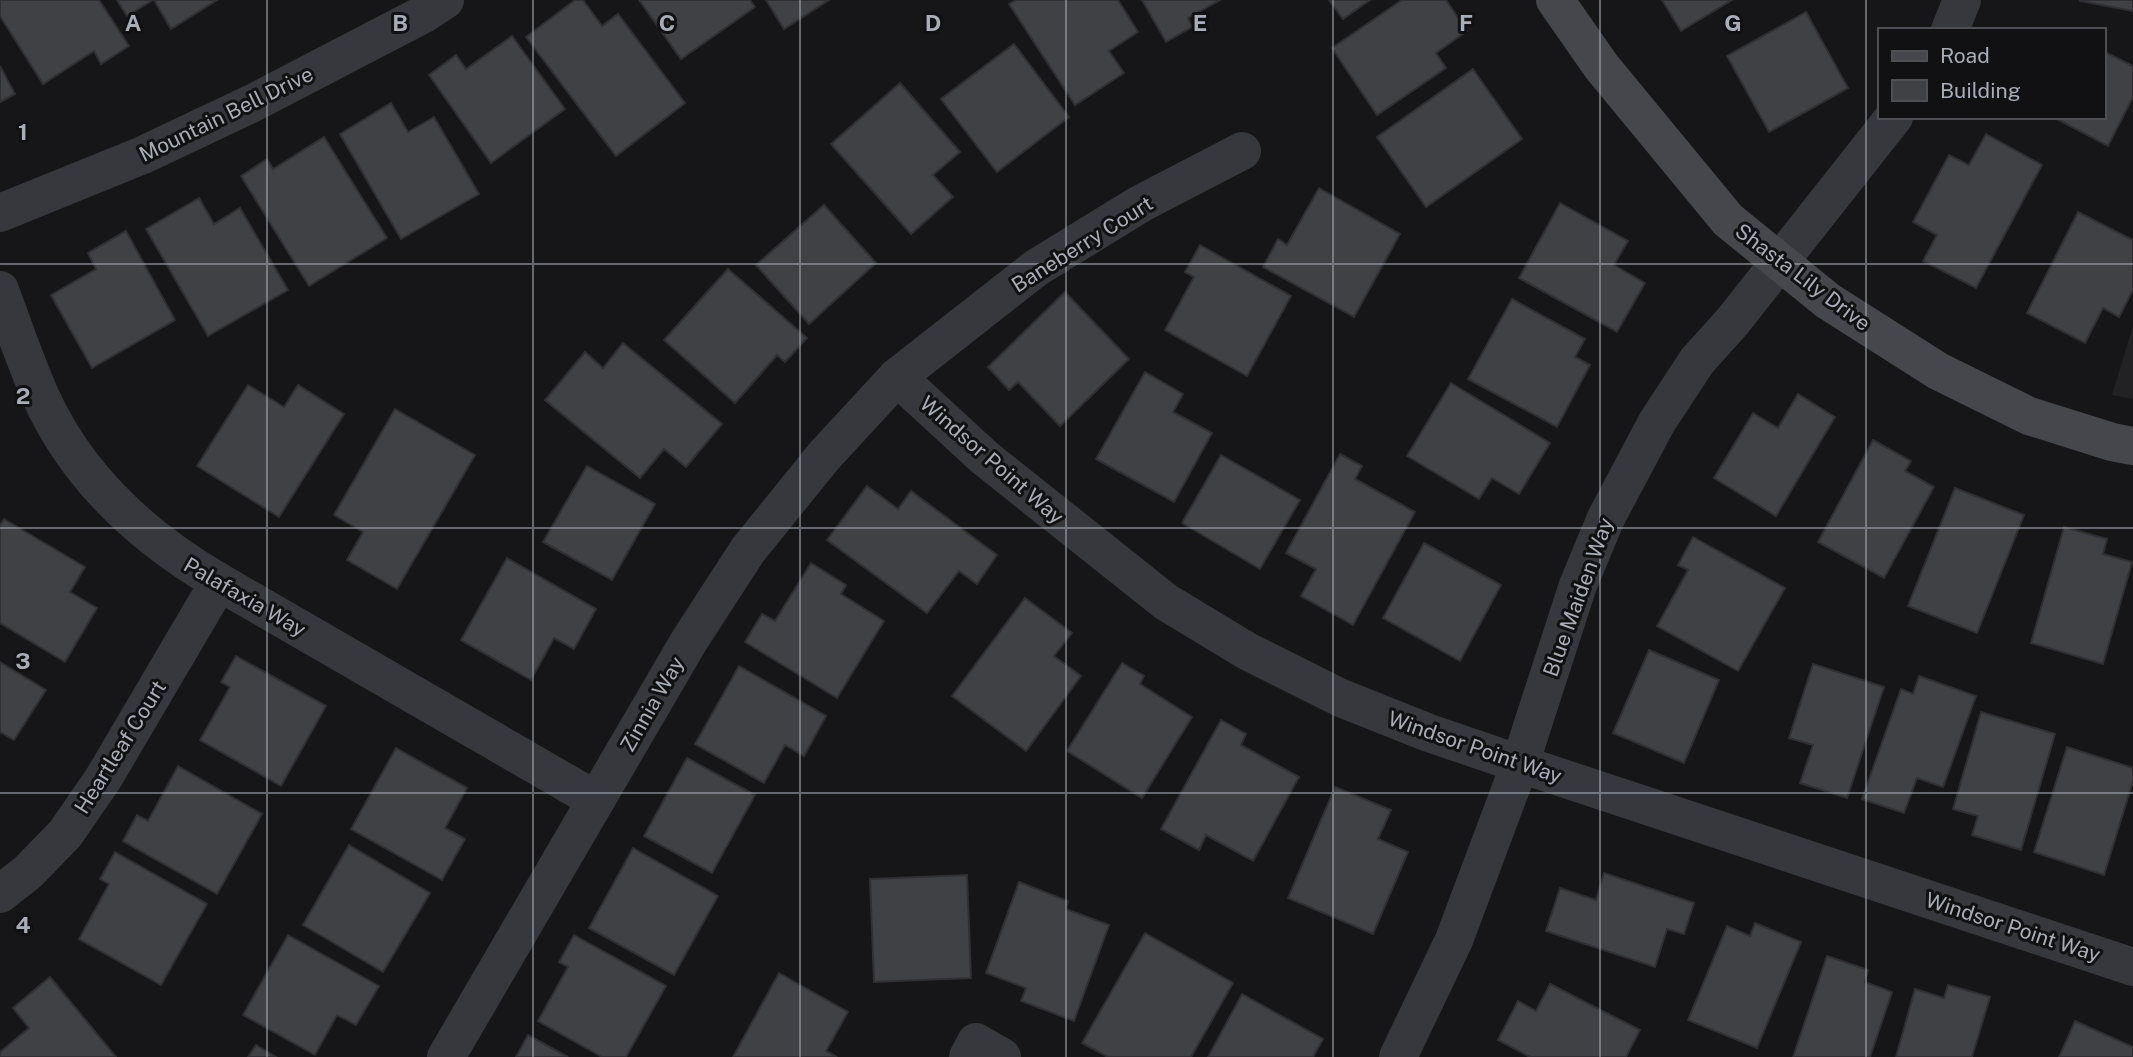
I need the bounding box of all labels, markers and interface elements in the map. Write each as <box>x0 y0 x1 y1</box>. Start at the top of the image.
text: A <box>125 9 142 36</box>
text: B <box>392 9 408 36</box>
text: C <box>659 9 675 36</box>
text: D <box>925 9 941 36</box>
text: E <box>1193 9 1207 36</box>
text: F <box>1459 9 1473 36</box>
text: G <box>1724 9 1742 36</box>
legend <box>1878 28 2105 119</box>
text: Road <box>1940 43 1990 68</box>
street label: Mountain Bell Drive <box>135 61 317 167</box>
text: Building <box>1940 78 2021 103</box>
text: 1 <box>18 118 28 145</box>
street label: Baneberry Court <box>1007 191 1157 297</box>
street label: Shasta Lily Drive <box>1730 218 1876 336</box>
text: 2 <box>16 382 30 409</box>
street label: Windsor Point Way <box>915 391 1069 529</box>
street label: Blue Maiden Way <box>1538 514 1618 680</box>
street label: Palafaxia Way <box>179 552 311 642</box>
text: 3 <box>15 647 31 674</box>
street label: Zinnia Way <box>615 652 689 756</box>
street label: Heartleaf Court <box>69 676 171 818</box>
street label: Windsor Point Way <box>1385 706 1565 788</box>
street label: Windsor Point Way <box>1922 887 2104 967</box>
text: 4 <box>15 911 31 938</box>

